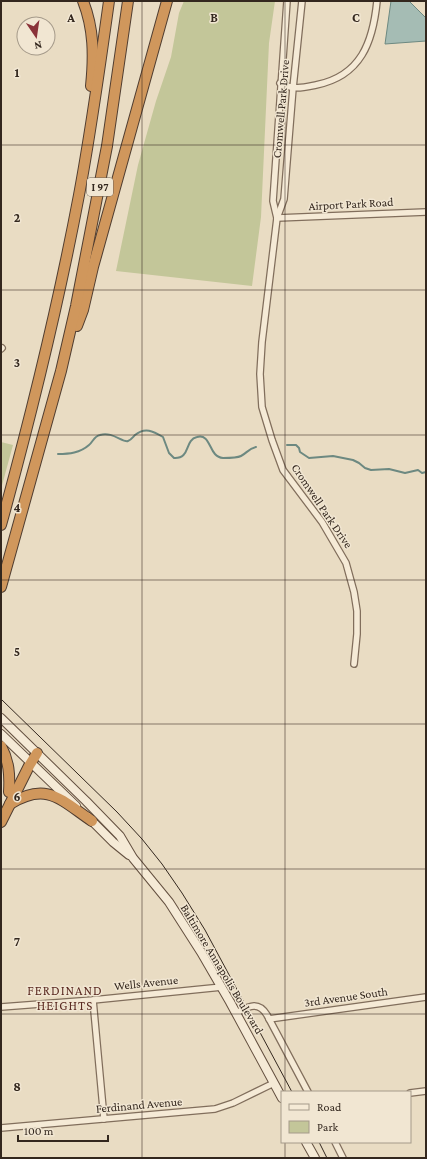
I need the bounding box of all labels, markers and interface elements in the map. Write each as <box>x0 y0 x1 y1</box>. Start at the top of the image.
text: A <box>66 10 75 25</box>
text: B <box>210 10 218 25</box>
text: C <box>352 10 360 25</box>
north arrow <box>16 16 56 56</box>
text: N <box>33 39 43 53</box>
street label: Cromwell Park Drive <box>270 59 292 159</box>
text: 1 <box>15 65 20 80</box>
road number: I 97 <box>87 178 113 196</box>
street label: Airport Park Road <box>308 195 394 213</box>
text: 2 <box>14 210 21 225</box>
text: 3 <box>14 355 20 370</box>
street label: Cromwell Park Drive <box>289 461 355 551</box>
text: 4 <box>13 500 21 515</box>
text: 5 <box>14 644 20 659</box>
text: 6 <box>13 789 21 804</box>
street label: Baltimore Annapolis Boulevard <box>178 902 267 1037</box>
text: 7 <box>14 934 20 949</box>
street label: Wells Avenue <box>113 973 179 993</box>
district label: FERDINAND HEIGHTS <box>27 983 103 1013</box>
street label: 3rd Avenue South <box>303 984 389 1010</box>
text: 8 <box>13 1079 21 1094</box>
legend <box>281 1091 411 1143</box>
street label: Ferdinand Avenue <box>95 1094 183 1116</box>
text: Road <box>317 1100 342 1114</box>
scale bar <box>18 1117 108 1143</box>
text: Park <box>317 1120 339 1134</box>
text: 100 m <box>24 1124 54 1138</box>

